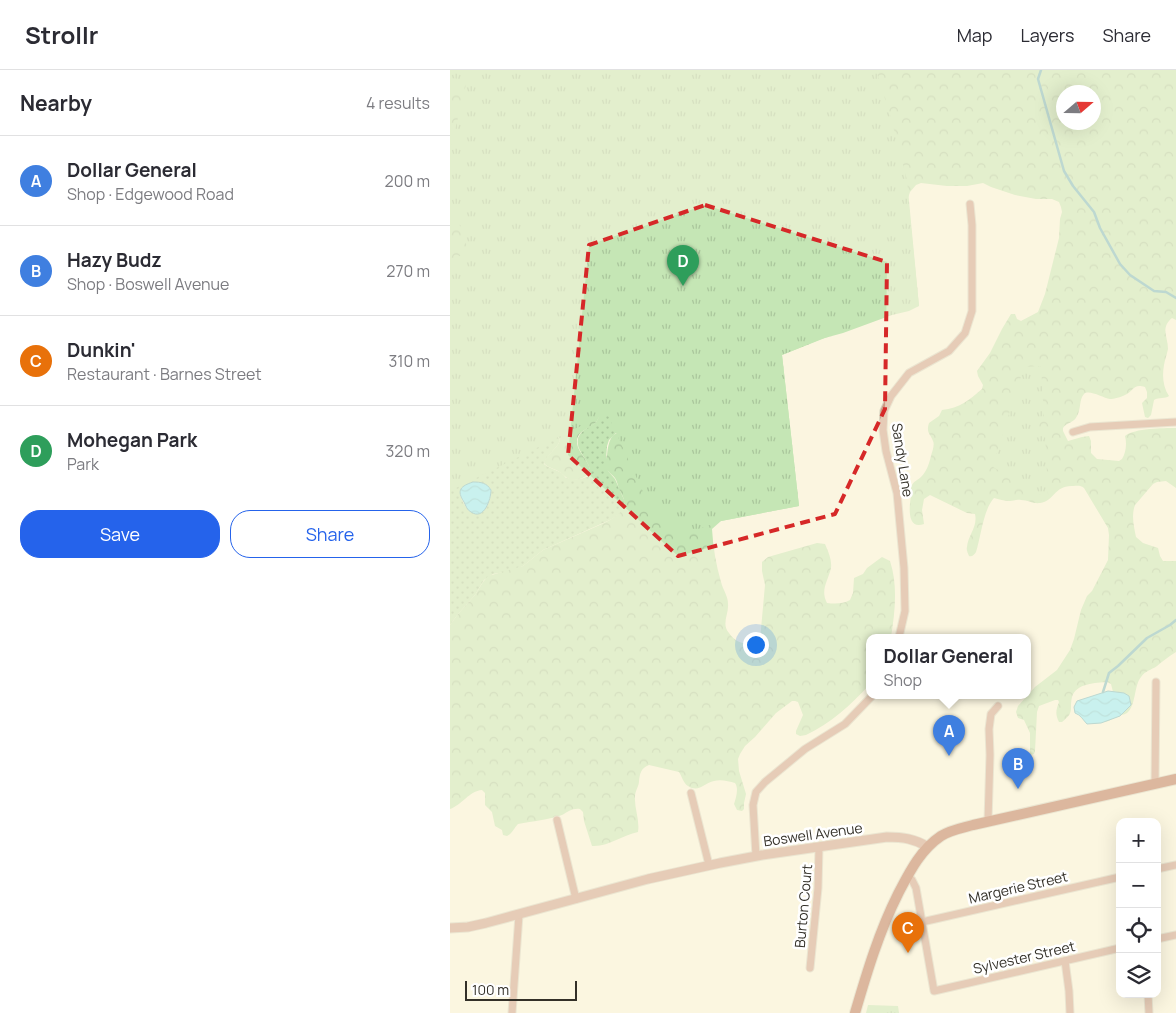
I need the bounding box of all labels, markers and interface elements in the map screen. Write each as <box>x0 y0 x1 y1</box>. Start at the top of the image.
text: Strollr <box>25 18 98 51</box>
text: Map <box>957 23 992 47</box>
text: Layers <box>1020 23 1074 47</box>
text: Share <box>1102 23 1151 47</box>
north arrow <box>1056 85 1101 130</box>
text: Nearby <box>20 89 92 117</box>
text: 4 results <box>366 92 430 114</box>
text: Dollar General <box>67 157 197 183</box>
text: A <box>31 170 41 192</box>
text: 200 m <box>385 170 430 192</box>
text: Shop · Edgewood Road <box>67 183 234 205</box>
pin: D <box>667 245 699 286</box>
text: Hazy Budz <box>67 247 162 273</box>
text: B <box>31 260 41 282</box>
text: 270 m <box>386 260 430 282</box>
text: Shop · Boswell Avenue <box>67 273 229 295</box>
text: Dunkin' <box>67 337 136 363</box>
text: C <box>30 350 42 372</box>
text: 310 m <box>388 350 430 372</box>
text: Restaurant · Barnes Street <box>67 363 262 385</box>
street label: Sandy Lane <box>888 422 918 498</box>
text: Mohegan Park <box>67 427 197 453</box>
text: D <box>30 440 42 462</box>
text: 320 m <box>386 440 430 462</box>
text: Park <box>67 453 99 475</box>
button: Save <box>20 510 220 558</box>
button: Share <box>230 510 430 558</box>
your location <box>743 632 769 658</box>
popup <box>866 634 1031 699</box>
text: Dollar General <box>884 643 1013 669</box>
text: Shop <box>884 669 922 691</box>
pin: A <box>933 715 965 756</box>
pin: B <box>1002 748 1034 789</box>
street label: Boswell Avenue <box>762 818 864 850</box>
map controls <box>1116 818 1161 998</box>
button: + <box>1116 818 1161 863</box>
street label: Burton Court <box>790 863 816 949</box>
button: − <box>1116 863 1161 908</box>
street label: Margerie Street <box>967 866 1070 908</box>
button: locate <box>1116 908 1161 953</box>
pin: C <box>892 912 924 953</box>
street label: Sylvester Street <box>971 936 1077 978</box>
button: layers <box>1116 953 1161 998</box>
scale bar <box>465 978 578 1001</box>
text: 100 m <box>472 980 509 999</box>

